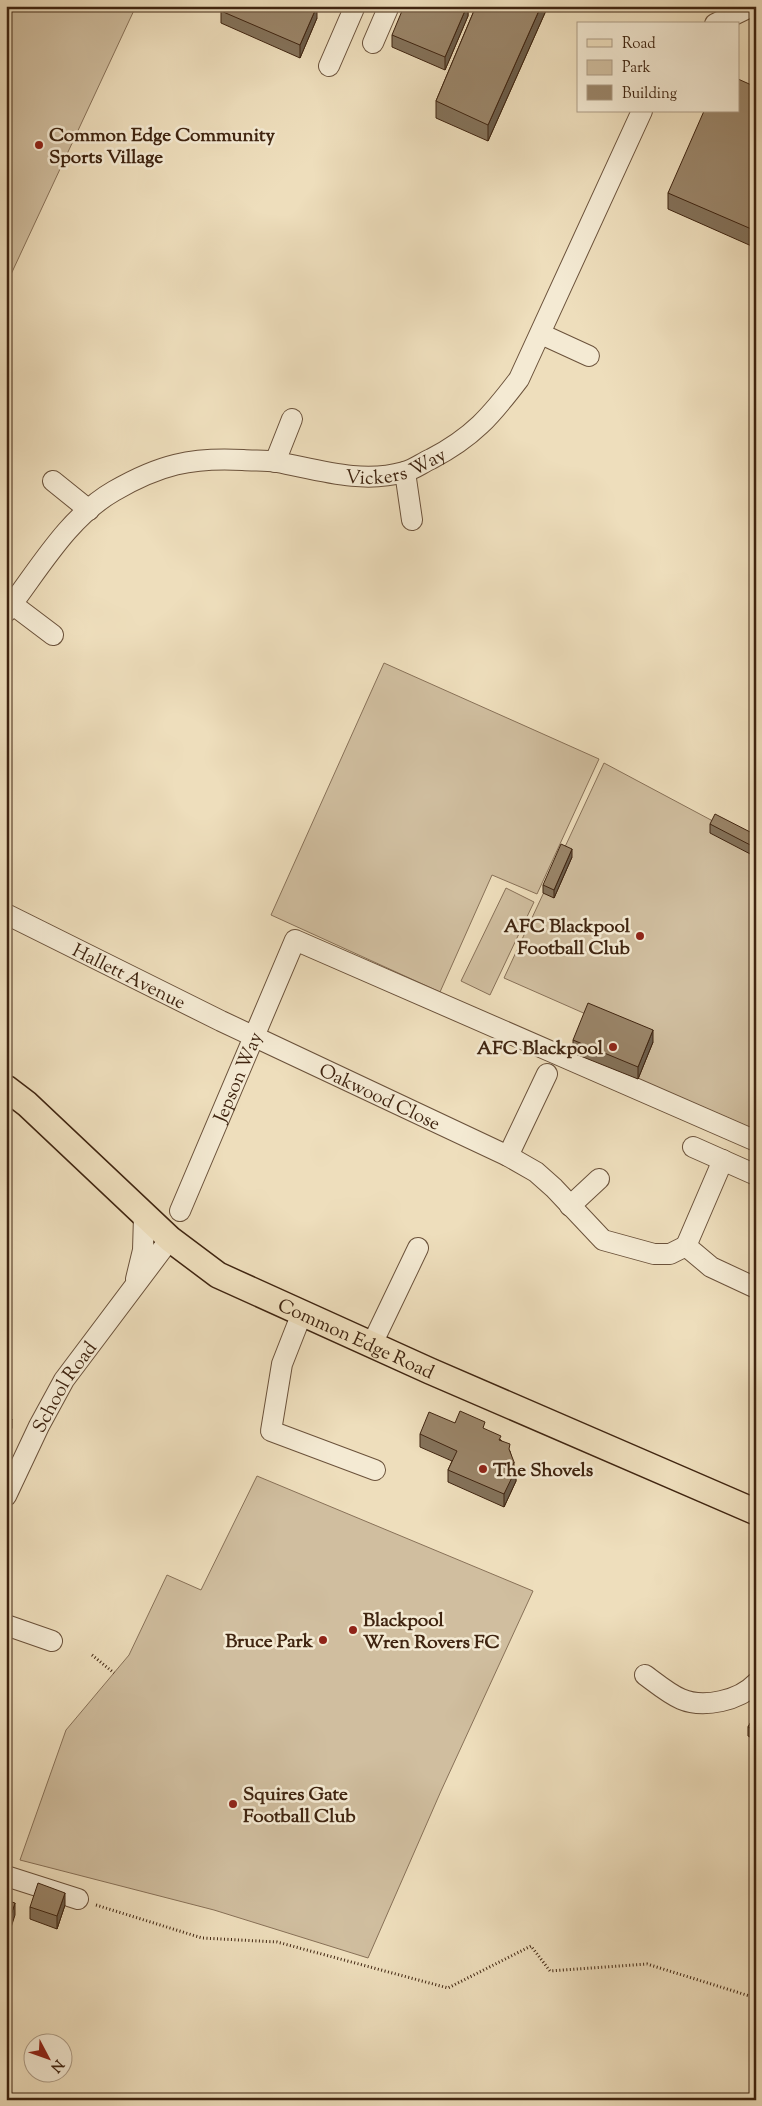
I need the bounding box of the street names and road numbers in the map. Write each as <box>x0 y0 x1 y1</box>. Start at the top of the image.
street label: Vickers Way <box>344 442 452 493</box>
street label: Hallett Avenue <box>67 938 190 1017</box>
street label: Jepson Way <box>208 1028 271 1128</box>
street label: Oakwood Close <box>314 1058 444 1138</box>
street label: Common Edge Road <box>273 1293 438 1387</box>
street label: School Road <box>27 1336 105 1438</box>

